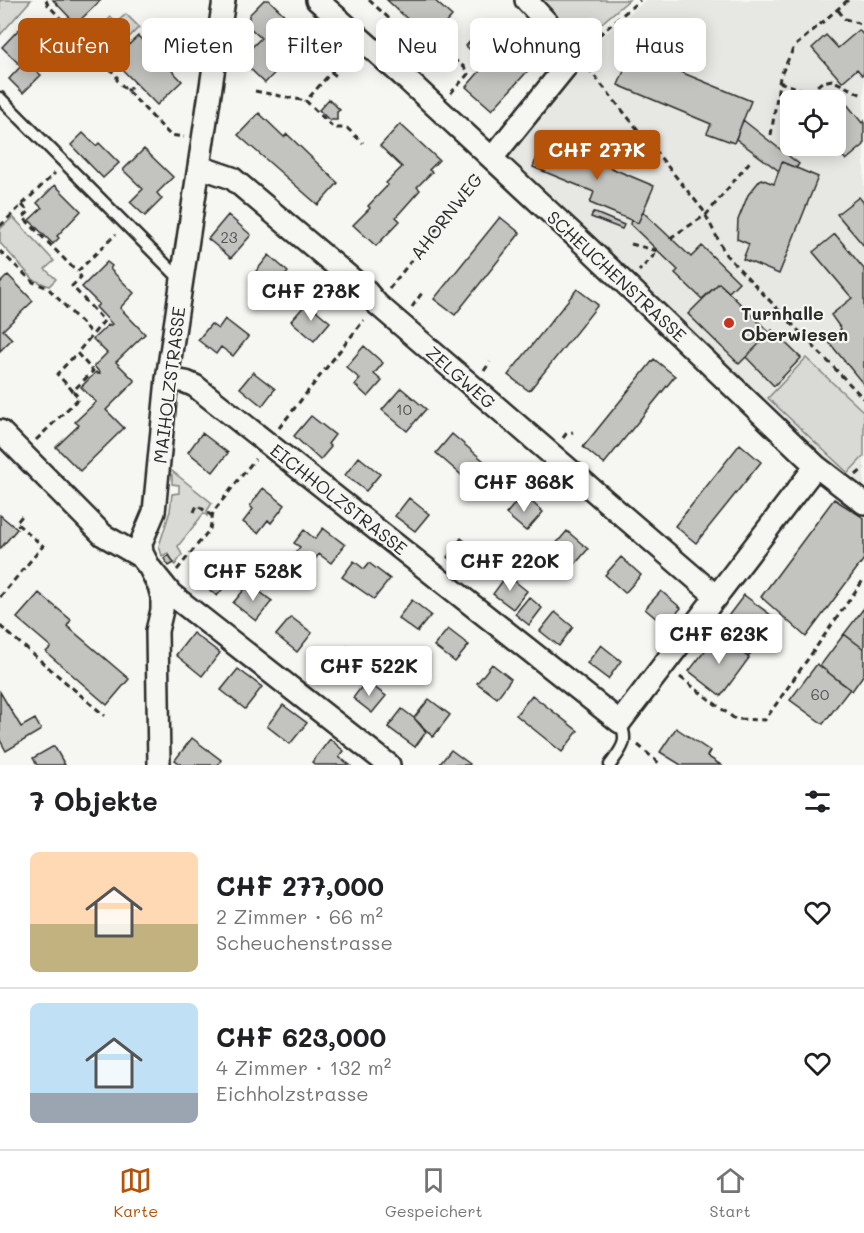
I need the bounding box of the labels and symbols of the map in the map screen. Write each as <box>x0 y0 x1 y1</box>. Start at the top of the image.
pin: CHF 277K <box>535 130 659 181</box>
street label: AHORNWEG <box>405 168 487 264</box>
street label: SCHEUCHENSTRASSE <box>542 205 692 347</box>
house number: 23 <box>220 227 238 247</box>
pin: CHF 278K <box>249 271 373 322</box>
place label: Turnhalle Oberwiesen <box>741 301 848 346</box>
street label: MAIHOLZSTRASSE <box>147 305 191 465</box>
marker: Turnhalle Oberwiesen <box>722 316 736 330</box>
street label: ZELGWEG <box>421 340 501 414</box>
house number: 10 <box>396 399 412 419</box>
street label: EICHHOLZSTRASSE <box>266 438 412 560</box>
pin: CHF 368K <box>462 462 586 513</box>
pin: CHF 220K <box>448 541 572 592</box>
pin: CHF 528K <box>191 551 315 602</box>
pin: CHF 623K <box>657 614 781 665</box>
pin: CHF 522K <box>307 646 431 697</box>
house number: 60 <box>811 684 829 704</box>

